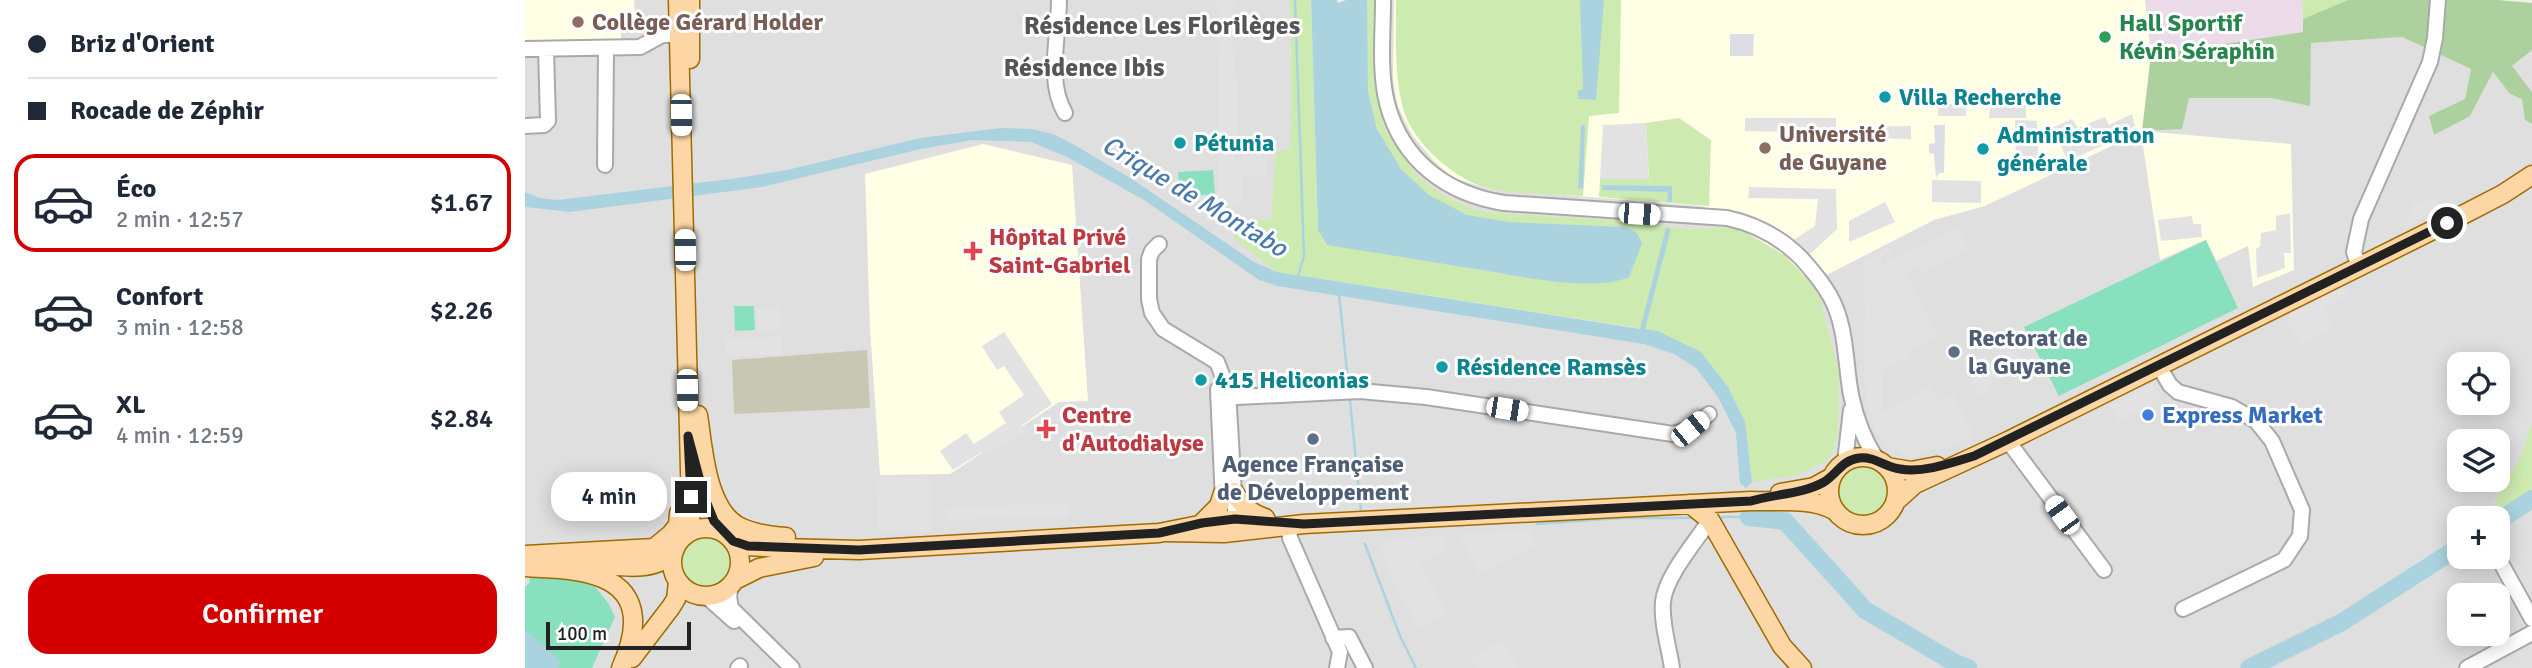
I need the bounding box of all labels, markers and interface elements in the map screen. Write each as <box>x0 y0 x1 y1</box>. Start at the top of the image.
place label: Collège Gérard Holder <box>592 7 823 37</box>
place label: Hall Sportif Kévin Séraphin <box>2119 8 2275 66</box>
district label: Résidence Les Florilèges <box>1024 10 1300 42</box>
marker: Collège Gérard Holder <box>570 14 586 30</box>
text: Briz d'Orient <box>70 28 215 60</box>
marker: Hall Sportif Kévin Séraphin <box>2097 29 2113 45</box>
district label: Résidence Ibis <box>1003 52 1165 84</box>
place label: Villa Recherche <box>1899 82 2061 112</box>
marker: Villa Recherche <box>1877 89 1893 105</box>
car <box>671 94 692 136</box>
text: Rocade de Zéphir <box>70 95 264 127</box>
place label: Université de Guyane <box>1779 119 1887 177</box>
place label: Administration générale <box>1997 120 2155 178</box>
place label: Pétunia <box>1194 128 1274 158</box>
water label: Crique de Montabo <box>1096 129 1294 265</box>
marker: Pétunia <box>1172 135 1188 151</box>
marker: Université de Guyane <box>1757 140 1773 156</box>
marker: Administration générale <box>1975 141 1991 157</box>
icon: car <box>32 172 95 235</box>
text: Éco <box>116 173 156 205</box>
text: $1.67 <box>430 187 493 219</box>
car <box>1618 202 1661 226</box>
text: 2 min · 12:57 <box>116 205 244 234</box>
route start <box>2431 207 2463 239</box>
place label: Hôpital Privé Saint-Gabriel <box>989 222 1131 280</box>
car <box>675 229 696 271</box>
marker: Hôpital Privé Saint-Gabriel <box>963 241 983 261</box>
icon: car <box>32 280 95 343</box>
text: Confort <box>116 281 203 313</box>
text: $2.26 <box>430 295 493 327</box>
text: 3 min · 12:58 <box>116 313 244 342</box>
place label: Rectorat de la Guyane <box>1968 323 2088 381</box>
marker: Rectorat de la Guyane <box>1946 344 1962 360</box>
place label: Résidence Ramsès <box>1456 352 1646 382</box>
map controls <box>2447 352 2510 646</box>
button: locate <box>2447 352 2510 415</box>
marker: Résidence Ramsès <box>1434 359 1450 375</box>
place label: 415 Heliconias <box>1215 365 1369 395</box>
car <box>677 369 698 411</box>
marker: 415 Heliconias <box>1193 372 1209 388</box>
icon: car <box>32 388 95 451</box>
text: XL <box>116 389 146 421</box>
car <box>1485 395 1530 423</box>
place label: Centre d'Autodialyse <box>1062 400 1204 458</box>
place label: Express Market <box>2162 400 2323 430</box>
text: $2.84 <box>430 403 493 435</box>
marker: Express Market <box>2140 407 2156 423</box>
car <box>1668 408 1713 450</box>
marker: Centre d'Autodialyse <box>1036 419 1056 439</box>
text: 4 min · 12:59 <box>116 421 244 450</box>
button: layers <box>2447 429 2510 492</box>
marker: Agence Française de Développement <box>1305 431 1321 447</box>
place label: Agence Française de Développement <box>1217 449 1409 507</box>
callout: 4 min <box>551 472 667 522</box>
route end <box>675 481 707 513</box>
text: 4 min <box>581 482 637 511</box>
car <box>2042 492 2083 538</box>
button: + <box>2447 506 2510 569</box>
button: Confirmer <box>28 574 497 654</box>
button: − <box>2447 583 2510 646</box>
scale bar <box>546 619 691 651</box>
text: 100 m <box>557 622 607 646</box>

